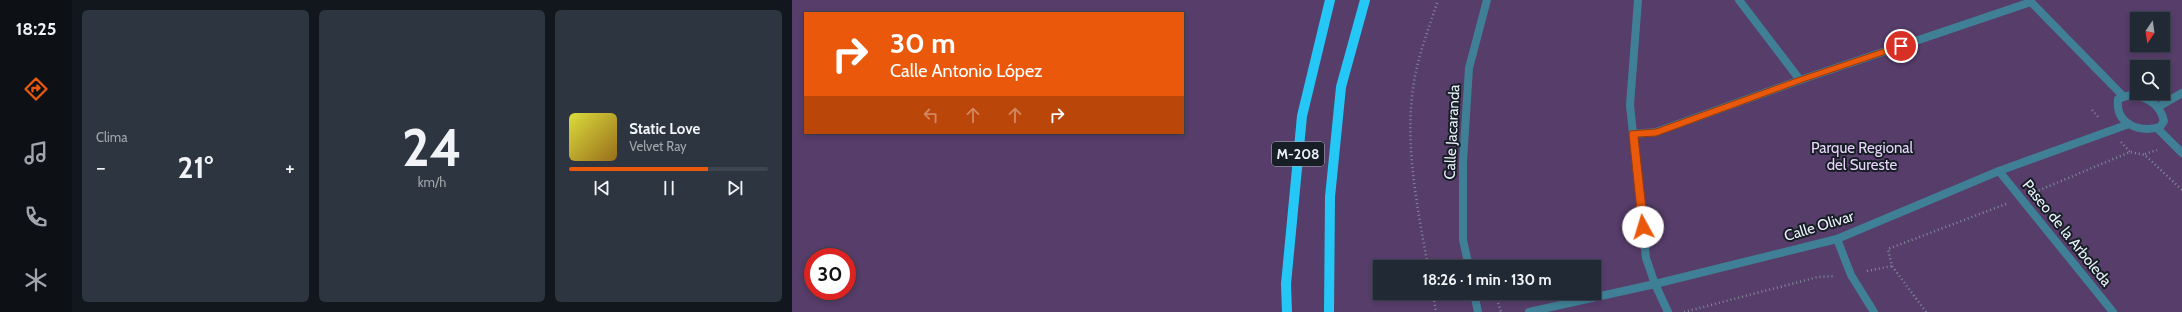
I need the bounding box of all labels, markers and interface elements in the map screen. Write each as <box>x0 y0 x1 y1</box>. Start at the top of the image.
north arrow <box>2130 12 2170 52</box>
map controls <box>2130 12 2170 100</box>
text: 18:25 <box>16 18 56 40</box>
text: 30 m <box>890 26 956 60</box>
icon: right <box>824 28 876 80</box>
pin <box>1884 29 1918 63</box>
icon: arrive <box>1890 35 1912 57</box>
text: Calle Antonio López <box>890 60 1043 82</box>
button: search <box>2130 60 2170 100</box>
icon: directions <box>22 75 50 103</box>
street label: Calle Jacaranda <box>1441 83 1464 180</box>
icon: left <box>920 104 942 126</box>
icon: ahead <box>962 104 984 126</box>
icon: ahead <box>1004 104 1026 126</box>
icon: right <box>1046 104 1068 126</box>
text: 24 <box>402 116 462 179</box>
text: Static Love <box>629 120 700 138</box>
text: Clima <box>96 129 127 145</box>
text: Velvet Ray <box>629 138 687 154</box>
icon: music <box>22 139 50 167</box>
park label: Parque Regional del Sureste <box>1811 139 1914 174</box>
road number: M-208 <box>1272 142 1324 166</box>
text: 21° <box>178 149 213 186</box>
text: − <box>96 154 106 181</box>
text: + <box>285 154 295 181</box>
text: km/h <box>418 174 446 190</box>
street label: Paseo de la Arboleda <box>2019 176 2116 290</box>
icon: previous <box>591 177 613 199</box>
icon: pause <box>658 177 680 199</box>
icon: next <box>724 177 746 199</box>
icon: phone <box>22 203 50 231</box>
position arrow <box>1622 206 1664 248</box>
street label: Calle Olivar <box>1782 207 1856 245</box>
speed limit sign: 30 <box>804 248 856 300</box>
icon: climate <box>22 266 50 294</box>
text: 18:26 · 1 min · 130 m <box>1422 271 1552 289</box>

